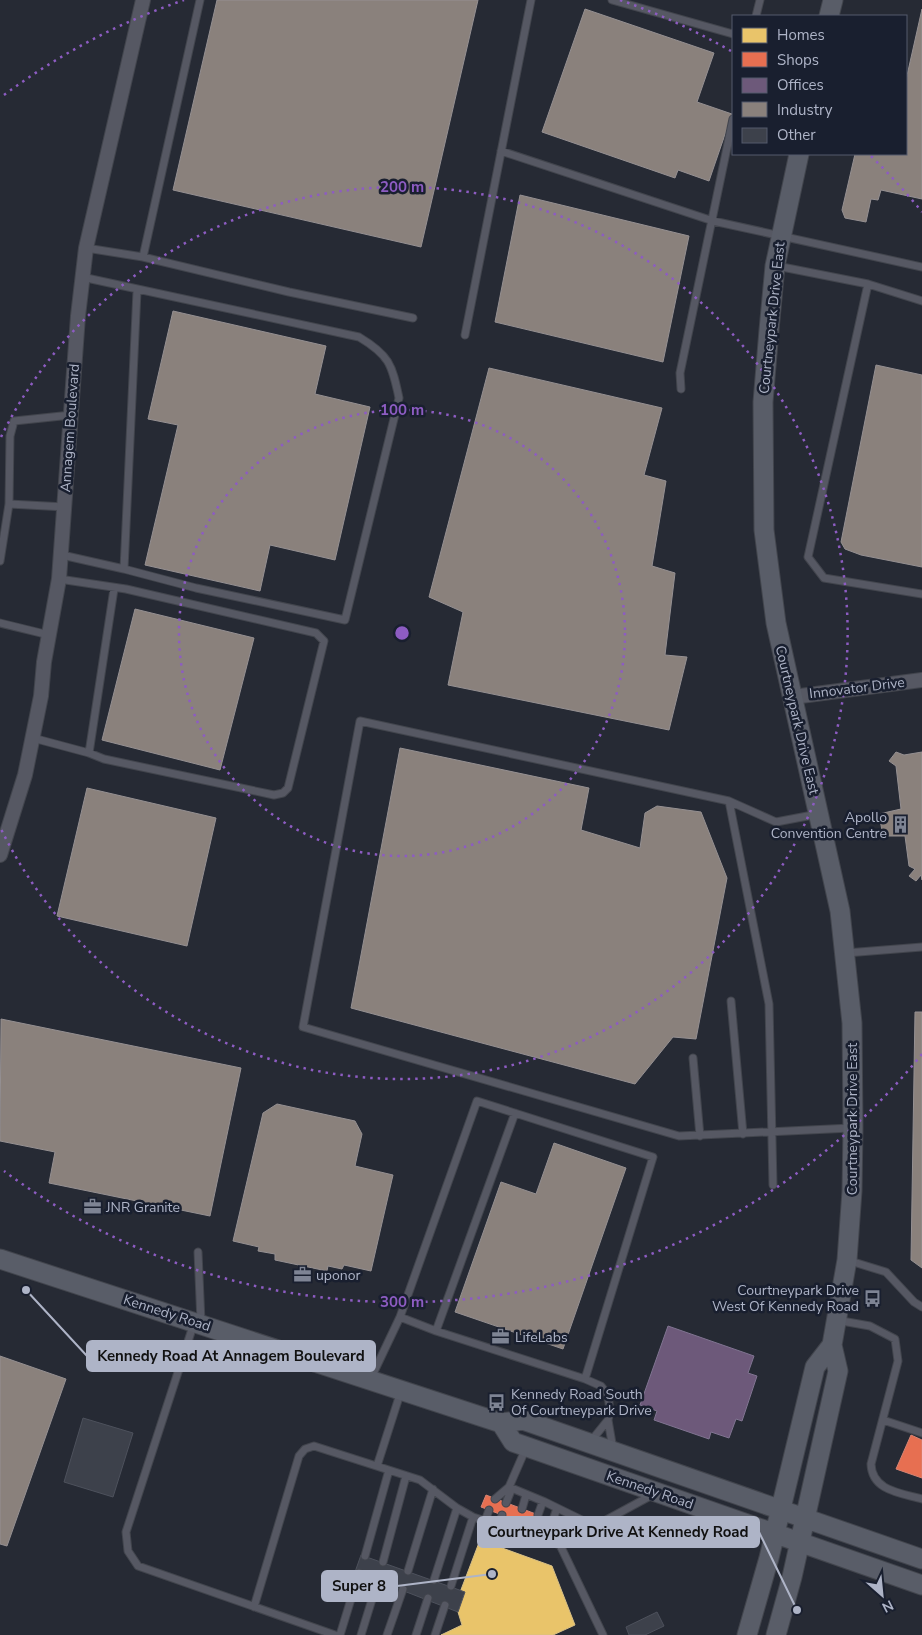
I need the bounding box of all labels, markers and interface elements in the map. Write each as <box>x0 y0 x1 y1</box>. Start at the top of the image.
legend <box>732 15 907 155</box>
text: Homes <box>777 25 825 45</box>
text: Shops <box>777 50 819 70</box>
text: Offices <box>777 75 824 95</box>
text: Industry <box>777 100 833 120</box>
text: Other <box>777 125 816 145</box>
text: 200 m <box>380 177 424 197</box>
street label: Courtneypark Drive East <box>755 241 789 395</box>
street label: Annagem Boulevard <box>56 363 84 493</box>
text: 100 m <box>380 400 424 420</box>
centre of rings <box>393 624 411 642</box>
street label: Courtneypark Drive East <box>771 644 823 796</box>
street label: Innovator Drive <box>808 673 906 703</box>
place label: Apollo Convention Centre <box>771 808 887 843</box>
building icon: Apollo Convention Centre <box>891 815 911 835</box>
street label: Courtneypark Drive East <box>843 1043 862 1195</box>
office icon: JNR Granite <box>82 1197 102 1217</box>
place label: JNR Granite <box>105 1198 180 1217</box>
office icon: uponor <box>292 1265 312 1285</box>
place label: uponor <box>316 1266 361 1285</box>
place label: Courtneypark Drive West Of Kennedy Road <box>712 1281 859 1316</box>
bus stop icon: Courtneypark Drive West Of Kennedy Road <box>863 1288 883 1308</box>
street label: Kennedy Road <box>121 1290 213 1336</box>
text: 300 m <box>380 1292 424 1312</box>
office icon: LifeLabs <box>491 1327 511 1347</box>
place label: LifeLabs <box>515 1328 568 1347</box>
callout: Kennedy Road At Annagem Boulevard <box>87 1341 375 1371</box>
text: Kennedy Road At Annagem Boulevard <box>97 1346 365 1366</box>
place label: Kennedy Road South Of Courtneypark Drive <box>511 1385 652 1420</box>
bus stop icon: Kennedy Road South Of Courtneypark Drive <box>487 1392 507 1412</box>
street label: Kennedy Road <box>604 1466 696 1514</box>
callout: Courtneypark Drive At Kennedy Road <box>478 1517 759 1547</box>
text: Courtneypark Drive At Kennedy Road <box>487 1522 749 1542</box>
north arrow <box>857 1570 907 1620</box>
callout: Super 8 <box>322 1571 397 1601</box>
text: Super 8 <box>332 1576 386 1596</box>
text: N <box>879 1595 897 1617</box>

